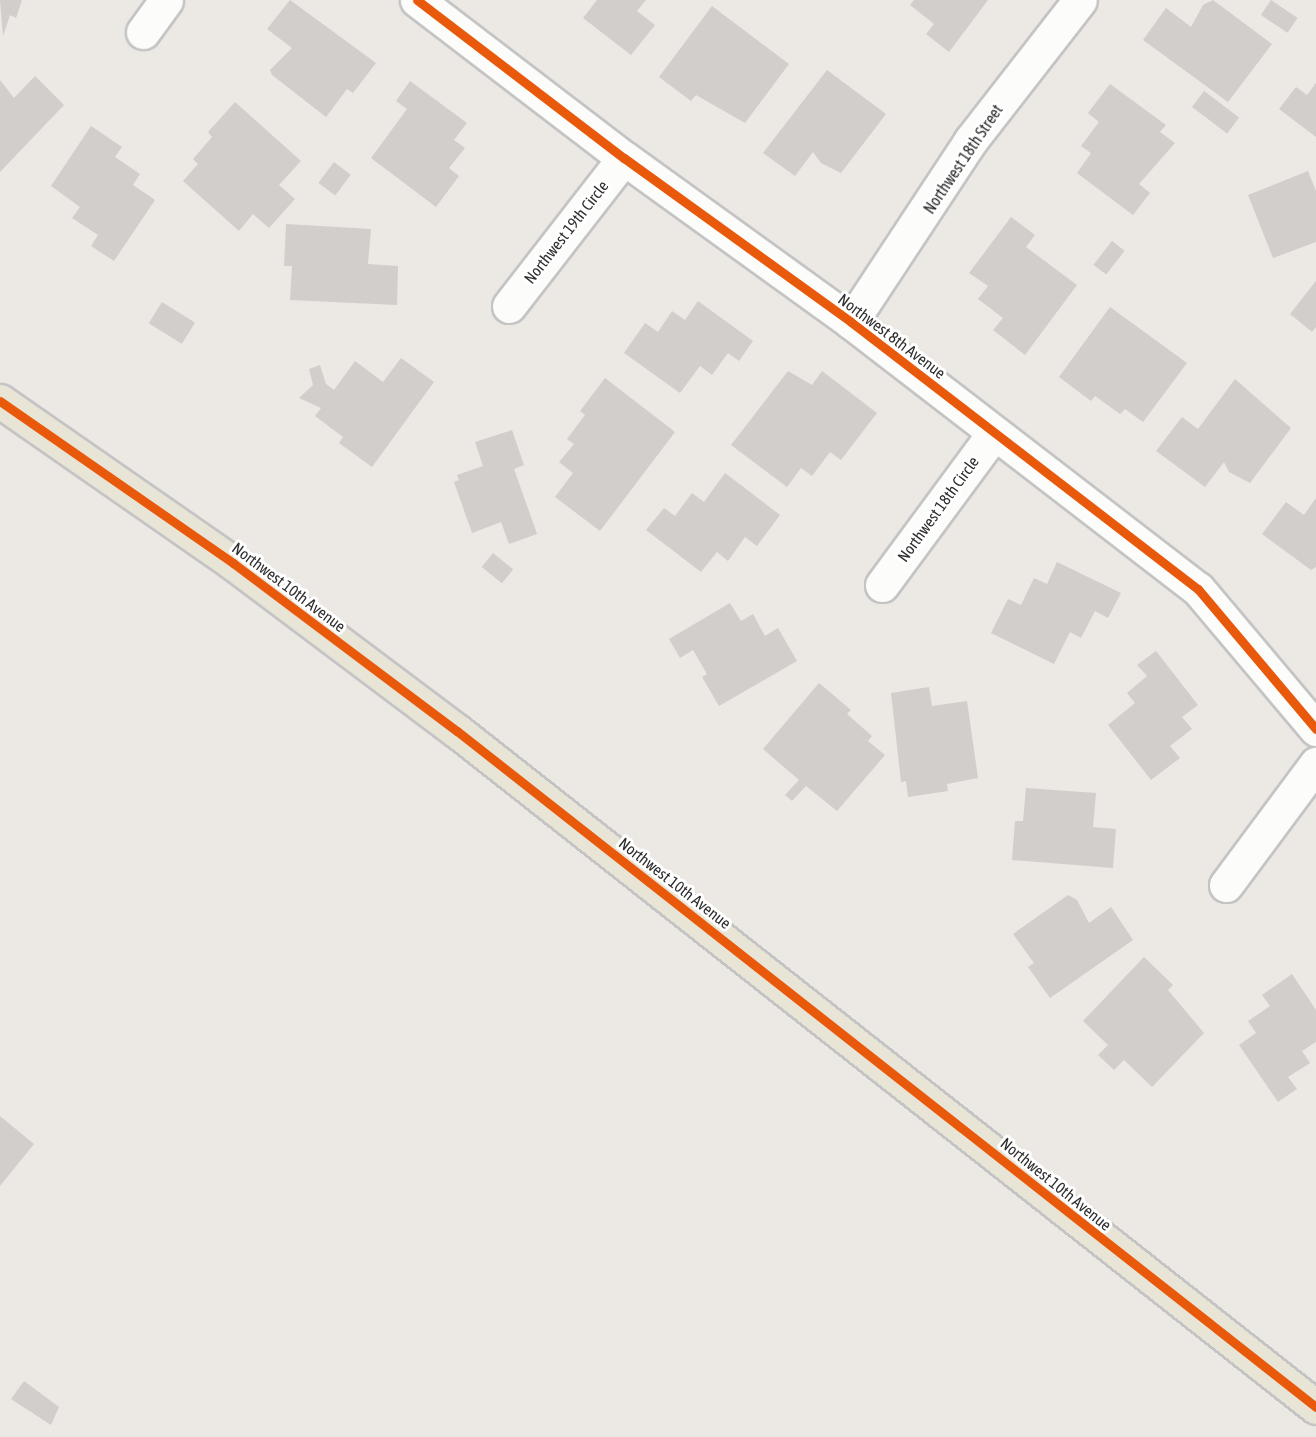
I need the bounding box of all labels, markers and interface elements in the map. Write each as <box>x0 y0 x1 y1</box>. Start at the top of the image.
street label: Northwest 18th Street <box>919 101 1007 217</box>
street label: Northwest 19th Circle <box>520 177 612 287</box>
street label: Northwest 8th Avenue <box>835 289 949 383</box>
street label: Northwest 18th Circle <box>893 453 983 565</box>
street label: Northwest 10th Avenue <box>229 538 349 636</box>
street label: Northwest 10th Avenue <box>615 833 735 933</box>
street label: Northwest 10th Avenue <box>997 1133 1115 1235</box>

